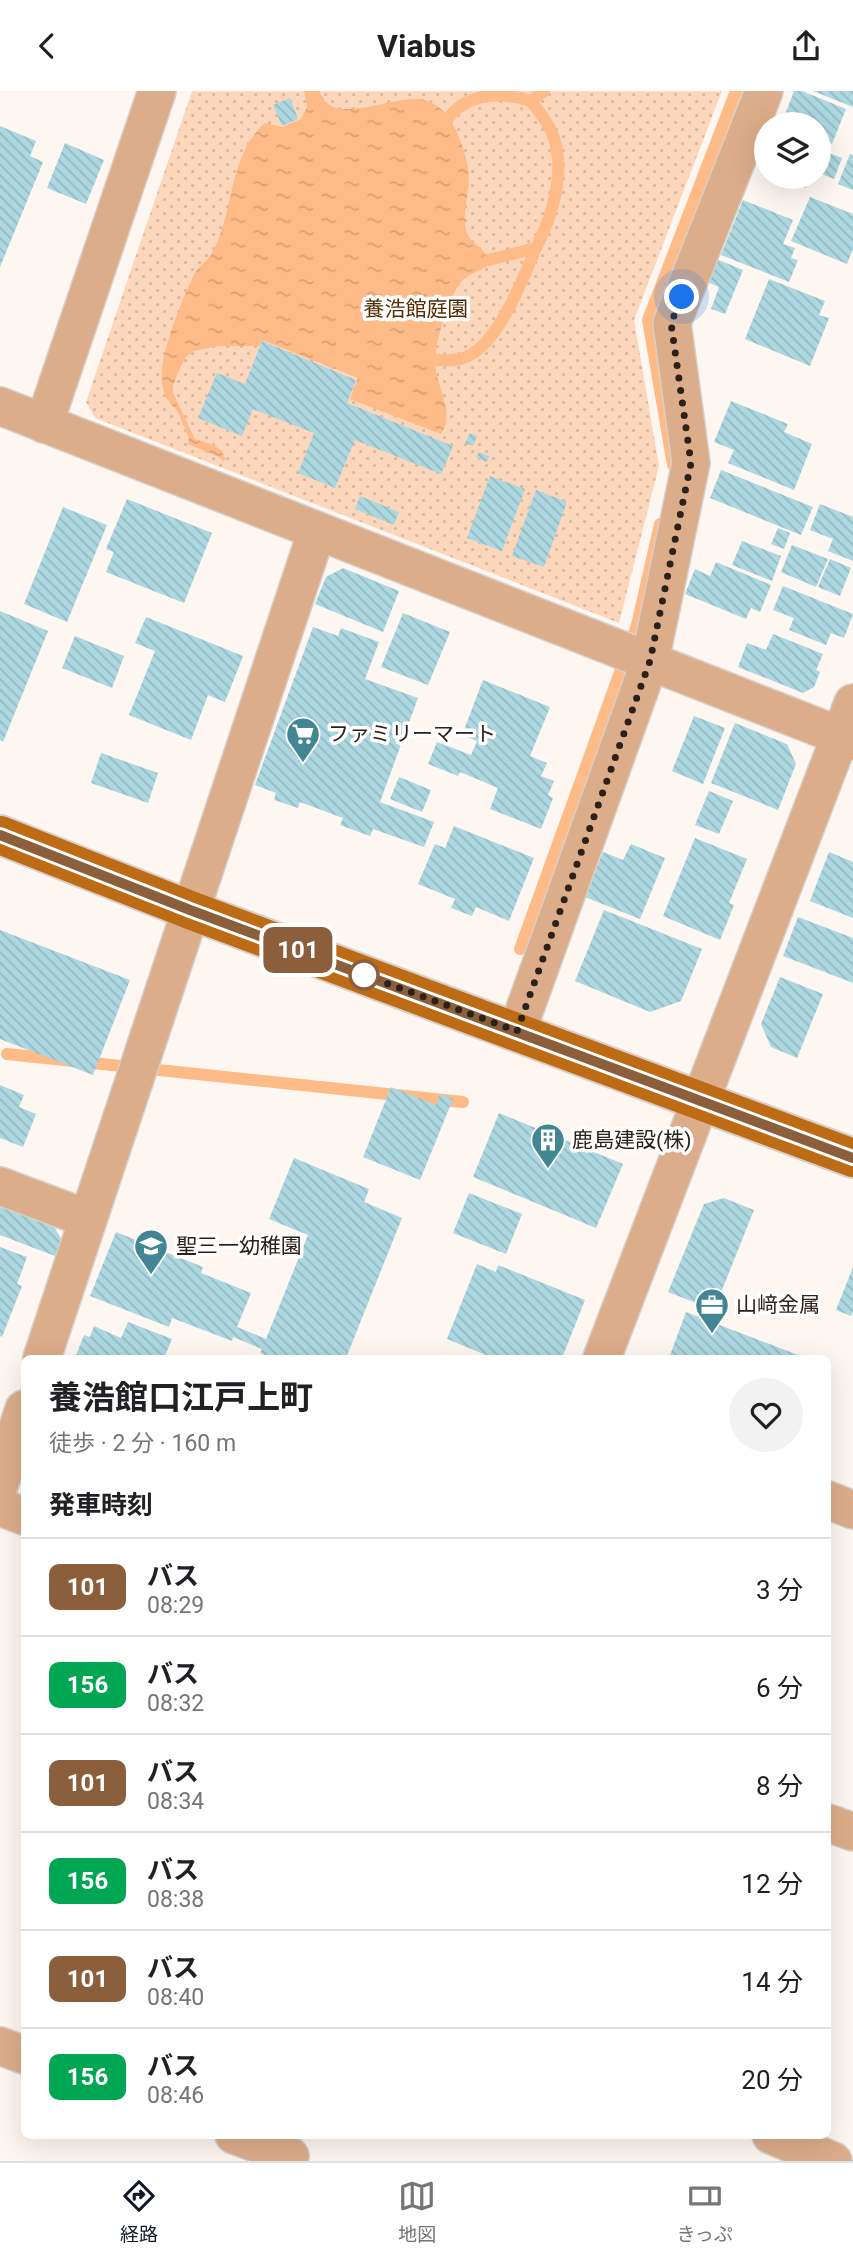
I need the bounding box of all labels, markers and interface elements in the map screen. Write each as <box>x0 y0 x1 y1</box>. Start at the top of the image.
icon: back <box>28 27 66 65</box>
text: Viabus <box>377 27 476 65</box>
icon: share <box>787 27 825 65</box>
map controls <box>754 112 831 189</box>
button: layers <box>754 112 831 189</box>
your location <box>664 279 699 314</box>
park label: 養浩館庭園 <box>364 297 469 321</box>
supermarket icon: ファミリーマート <box>284 715 322 764</box>
place label: ファミリーマート <box>328 722 496 746</box>
line badge: 101 <box>258 927 338 973</box>
text: 101 <box>277 936 319 964</box>
unlabelled marker <box>349 960 379 990</box>
building icon: 鹿島建設(株) <box>529 1121 567 1170</box>
place label: 鹿島建設(株) <box>572 1128 692 1152</box>
school or university icon: 聖三一幼稚園 <box>132 1227 170 1276</box>
place label: 聖三一幼稚園 <box>176 1234 302 1258</box>
office icon: 山﨑金属 <box>693 1286 731 1335</box>
place label: 山﨑金属 <box>736 1293 820 1317</box>
text: 養浩館口江戸上町 <box>49 1378 313 1417</box>
button: heart <box>729 1378 803 1452</box>
text: 徒歩 · 2 分 · 160 m <box>49 1430 236 1457</box>
text: 発車時刻 <box>49 1490 153 1520</box>
text: バス <box>147 1561 199 1591</box>
text: 101 <box>67 1573 108 1601</box>
text: 3 分 <box>756 1575 803 1605</box>
text: 08:29 <box>147 1592 204 1619</box>
text: バス <box>147 1659 199 1689</box>
text: 156 <box>67 1671 108 1699</box>
text: 6 分 <box>756 1673 803 1703</box>
text: 08:32 <box>147 1690 204 1717</box>
text: バス <box>147 1757 199 1787</box>
text: 101 <box>67 1769 108 1797</box>
text: 8 分 <box>756 1771 803 1801</box>
text: 08:34 <box>147 1788 204 1815</box>
text: バス <box>147 1855 199 1885</box>
text: 156 <box>67 1867 108 1895</box>
text: 12 分 <box>741 1869 803 1899</box>
text: 08:38 <box>147 1886 204 1913</box>
text: バス <box>147 1953 199 1983</box>
text: 101 <box>67 1965 108 1993</box>
text: 14 分 <box>741 1967 803 1997</box>
text: 08:40 <box>147 1984 204 2011</box>
text: バス <box>147 2051 199 2081</box>
text: 156 <box>67 2063 108 2091</box>
text: 20 分 <box>741 2065 803 2095</box>
text: 08:46 <box>147 2082 204 2109</box>
tab: 経路 <box>120 2177 158 2246</box>
tab: 地図 <box>398 2177 436 2246</box>
tab: きっぷ <box>677 2177 733 2246</box>

